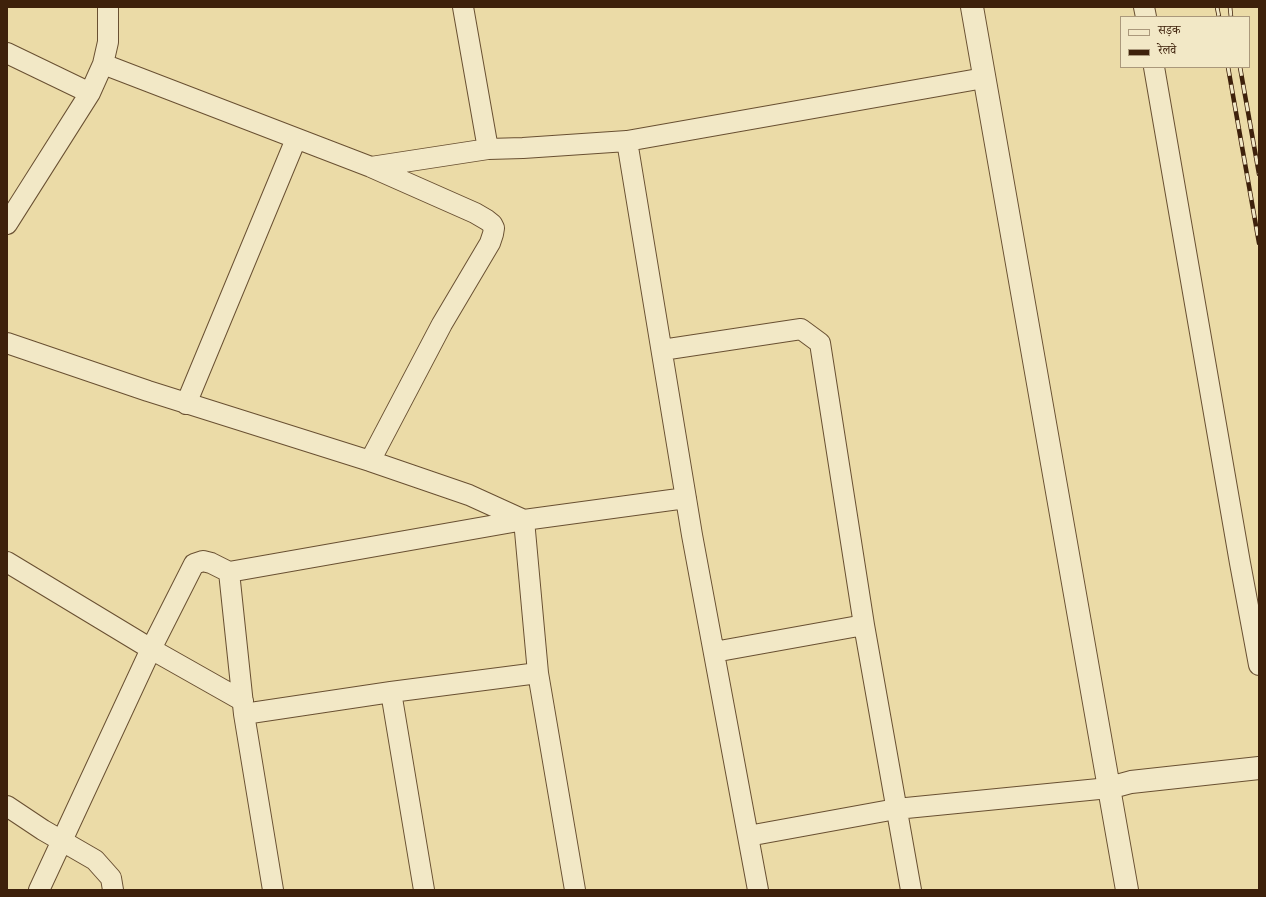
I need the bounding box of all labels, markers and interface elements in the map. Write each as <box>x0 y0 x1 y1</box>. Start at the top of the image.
legend <box>1120 16 1250 68</box>
text: सड़क <box>1158 22 1181 40</box>
text: रेलवे <box>1158 42 1176 60</box>

